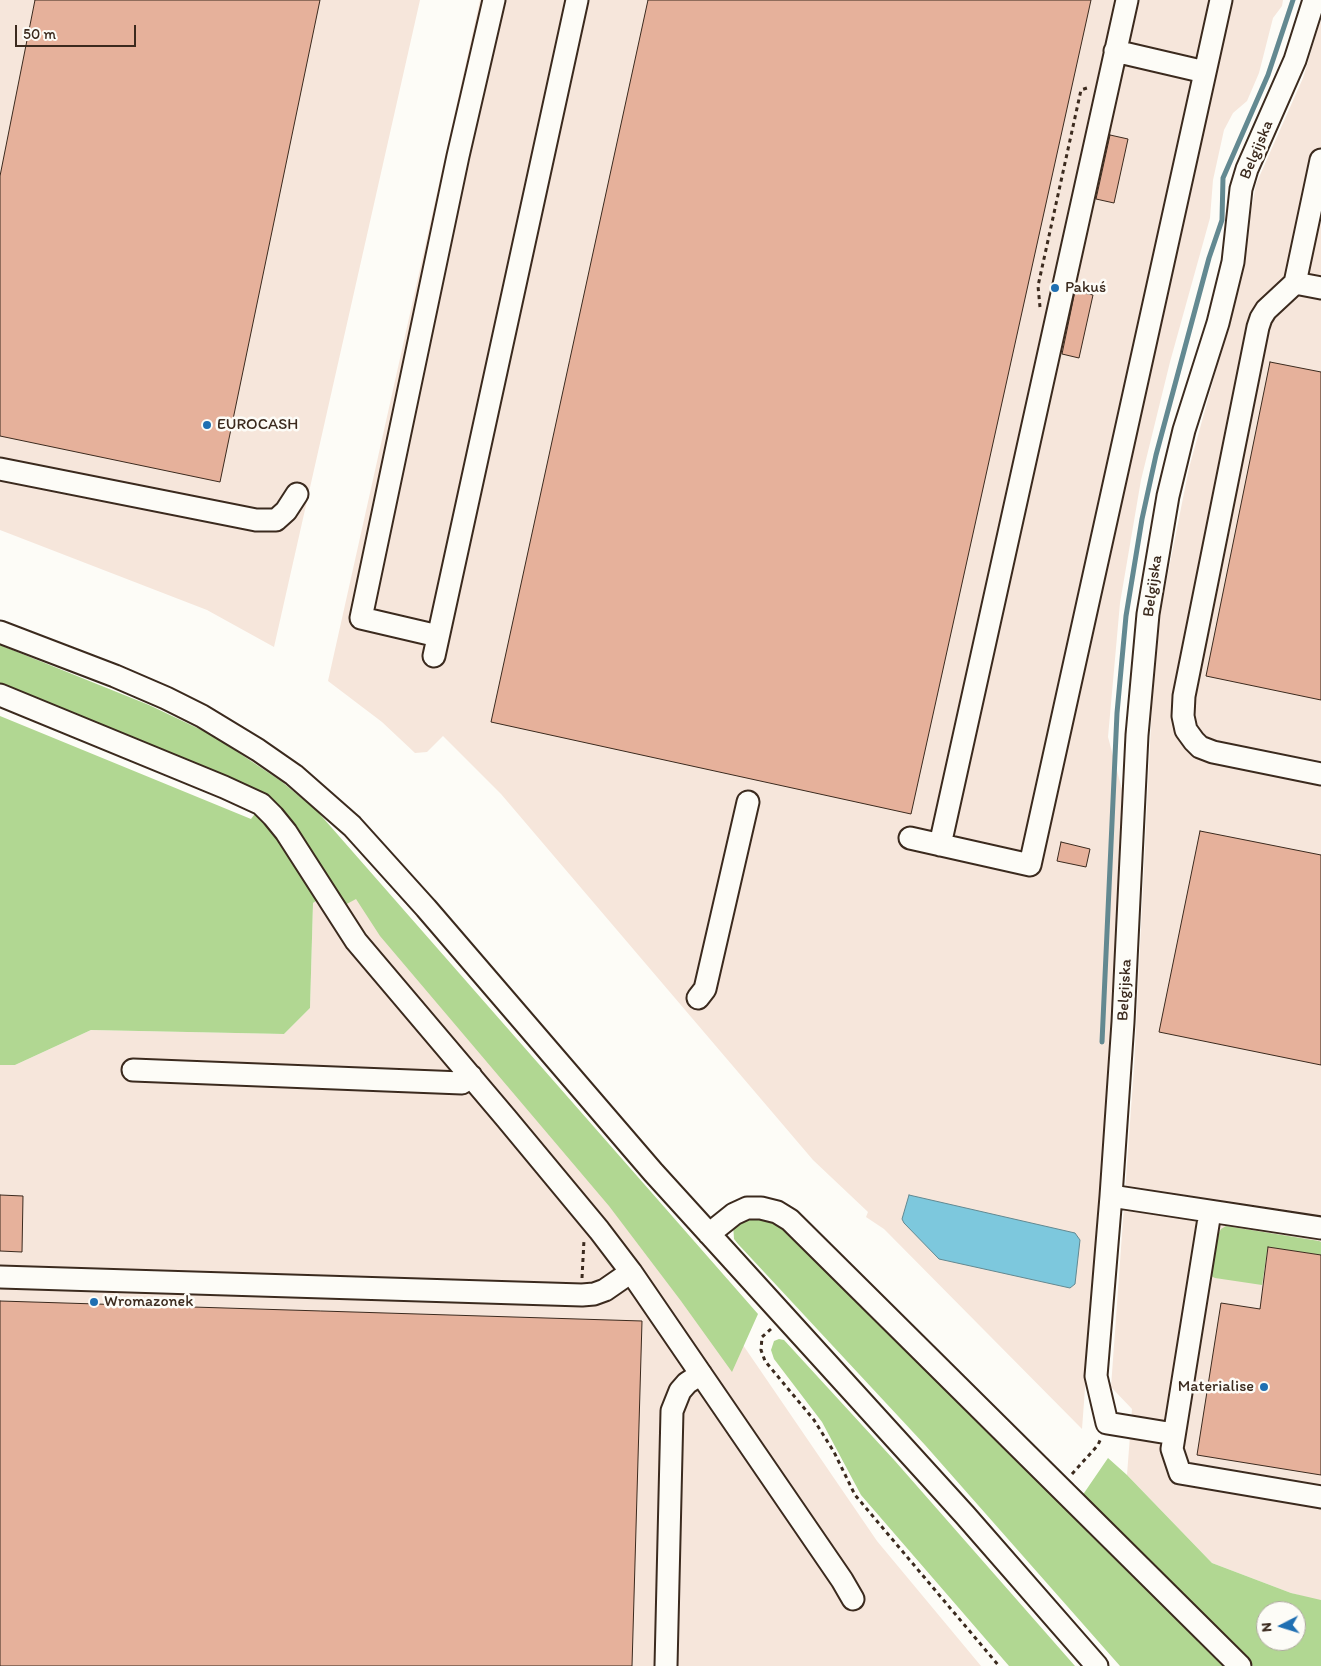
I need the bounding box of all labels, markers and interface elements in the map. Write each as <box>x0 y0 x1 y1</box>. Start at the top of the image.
scale bar <box>18 15 139 47</box>
text: 50 m <box>23 25 56 43</box>
street label: Belgijska <box>1236 118 1278 182</box>
place label: Pakuś <box>1065 278 1106 298</box>
marker: Pakuś <box>1049 282 1061 294</box>
place label: EUROCASH <box>217 415 298 435</box>
marker: EUROCASH <box>201 419 213 431</box>
street label: Belgijska <box>1139 554 1167 618</box>
street label: Belgijska <box>1114 958 1136 1022</box>
place label: Wromazonek <box>104 1292 193 1312</box>
marker: Wromazonek <box>88 1296 100 1308</box>
place label: Materialise <box>1178 1377 1254 1397</box>
marker: Materialise <box>1258 1381 1270 1393</box>
north arrow <box>1256 1601 1306 1651</box>
text: N <box>1258 1622 1275 1633</box>

